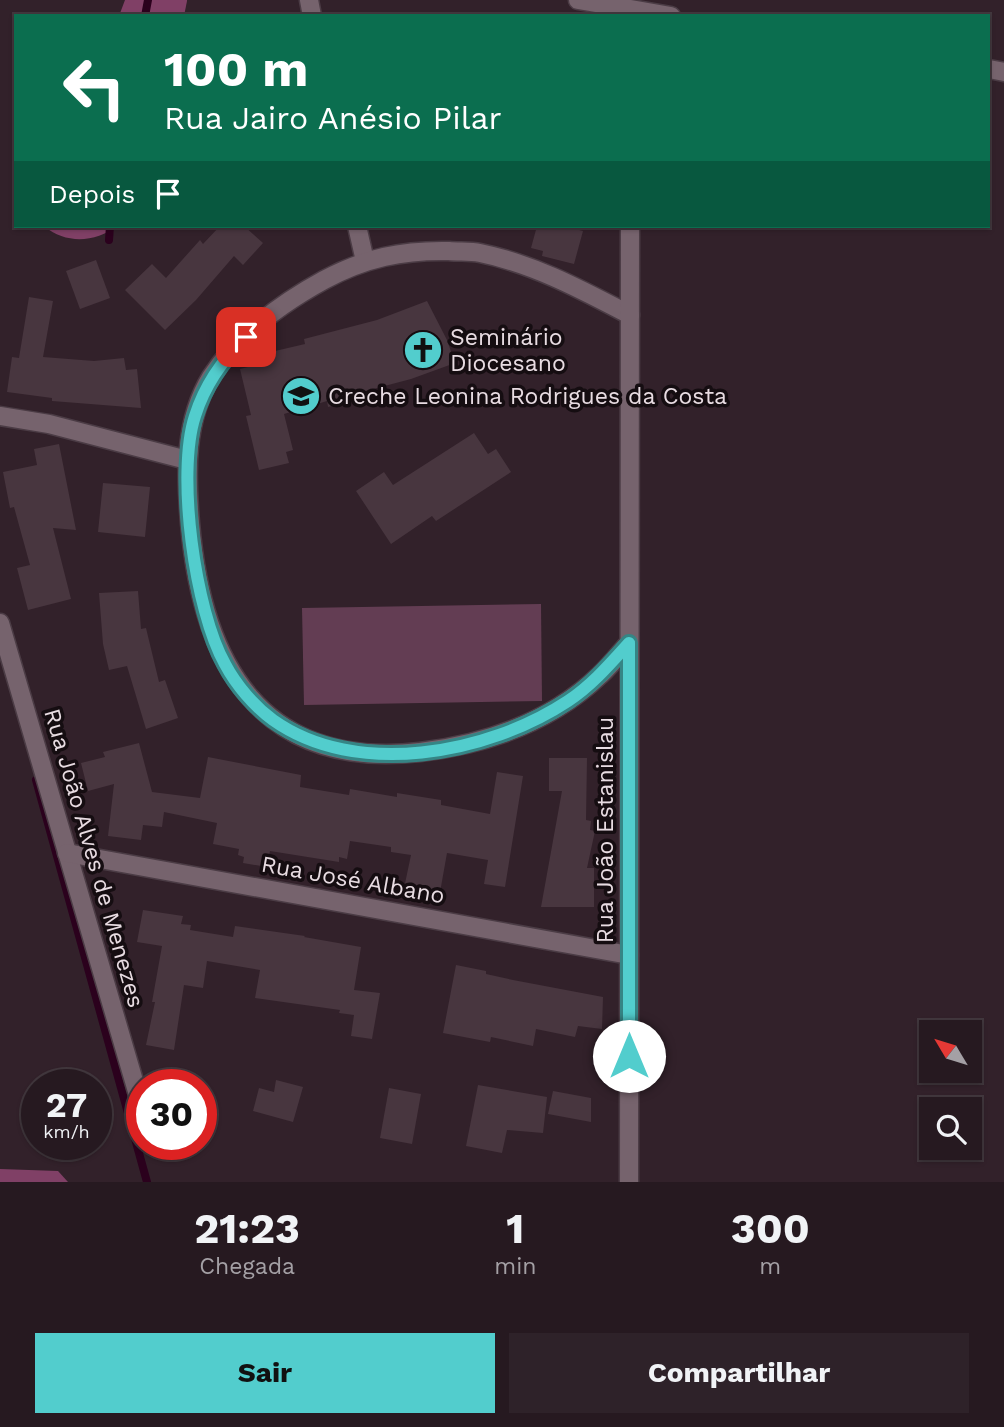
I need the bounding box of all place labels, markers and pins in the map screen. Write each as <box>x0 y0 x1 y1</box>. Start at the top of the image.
pin <box>216 307 276 367</box>
place label: Seminário Diocesano <box>450 324 566 377</box>
church icon: Seminário Diocesano <box>402 329 444 371</box>
school or university icon: Creche Leonina Rodrigues da Costa <box>280 375 322 417</box>
place label: Creche Leonina Rodrigues da Costa <box>328 383 727 410</box>

